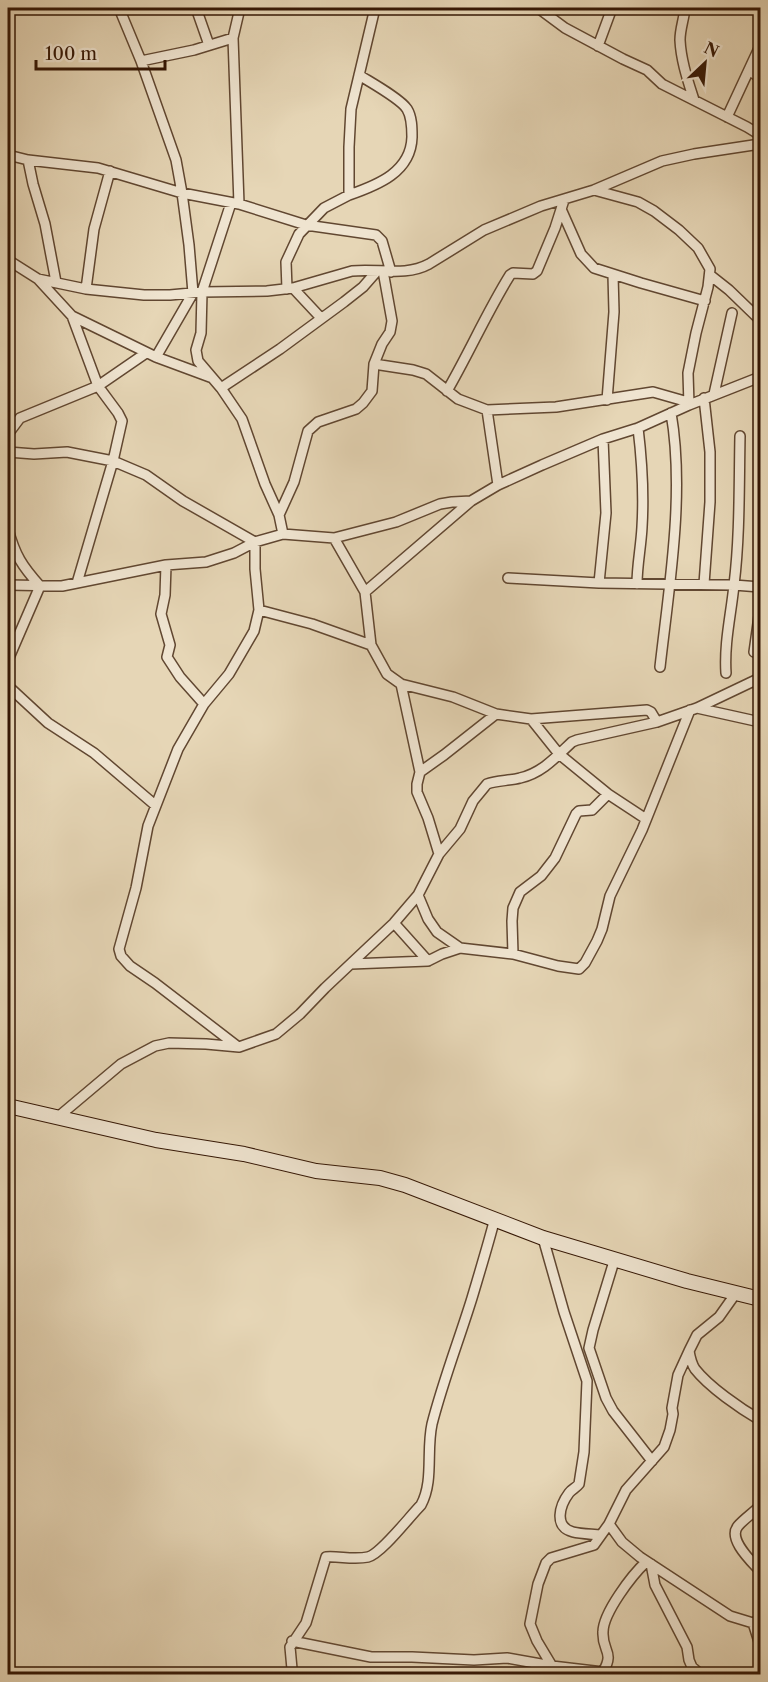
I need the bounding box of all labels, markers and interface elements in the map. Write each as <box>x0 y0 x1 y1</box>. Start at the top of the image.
scale bar <box>36 33 165 71</box>
north arrow <box>675 33 735 93</box>
text: N <box>701 37 722 62</box>
text: 100 m <box>45 43 97 65</box>

